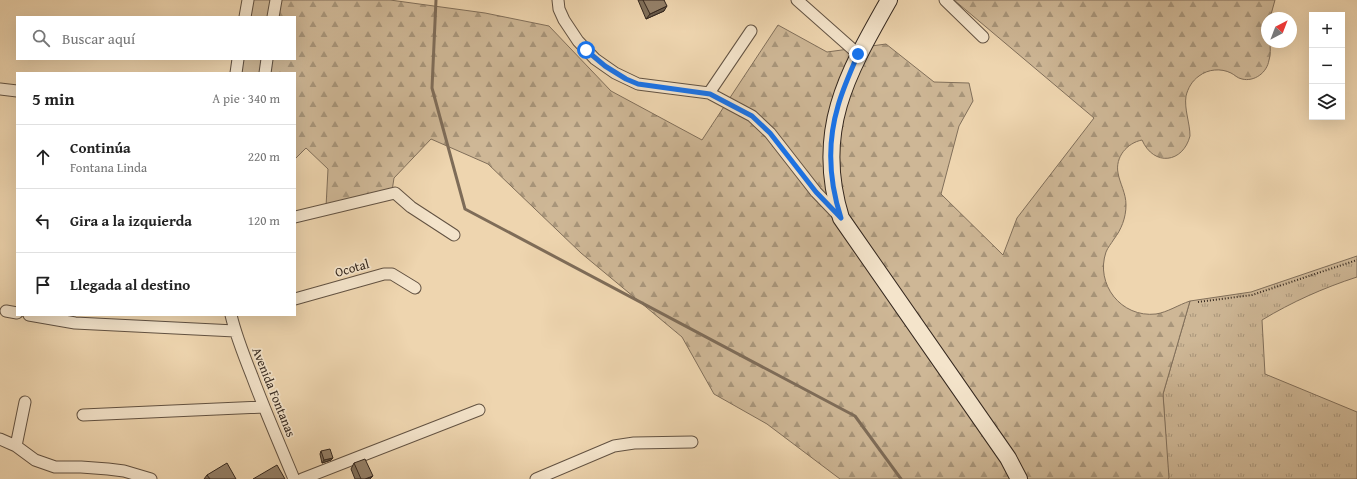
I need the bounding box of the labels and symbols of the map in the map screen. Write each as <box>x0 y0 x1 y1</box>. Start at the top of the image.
north arrow <box>1261 12 1297 48</box>
route start <box>577 41 595 59</box>
route end <box>849 45 867 63</box>
street label: Ocotal <box>333 254 372 282</box>
street label: Avenida Fontanas <box>247 344 301 440</box>

